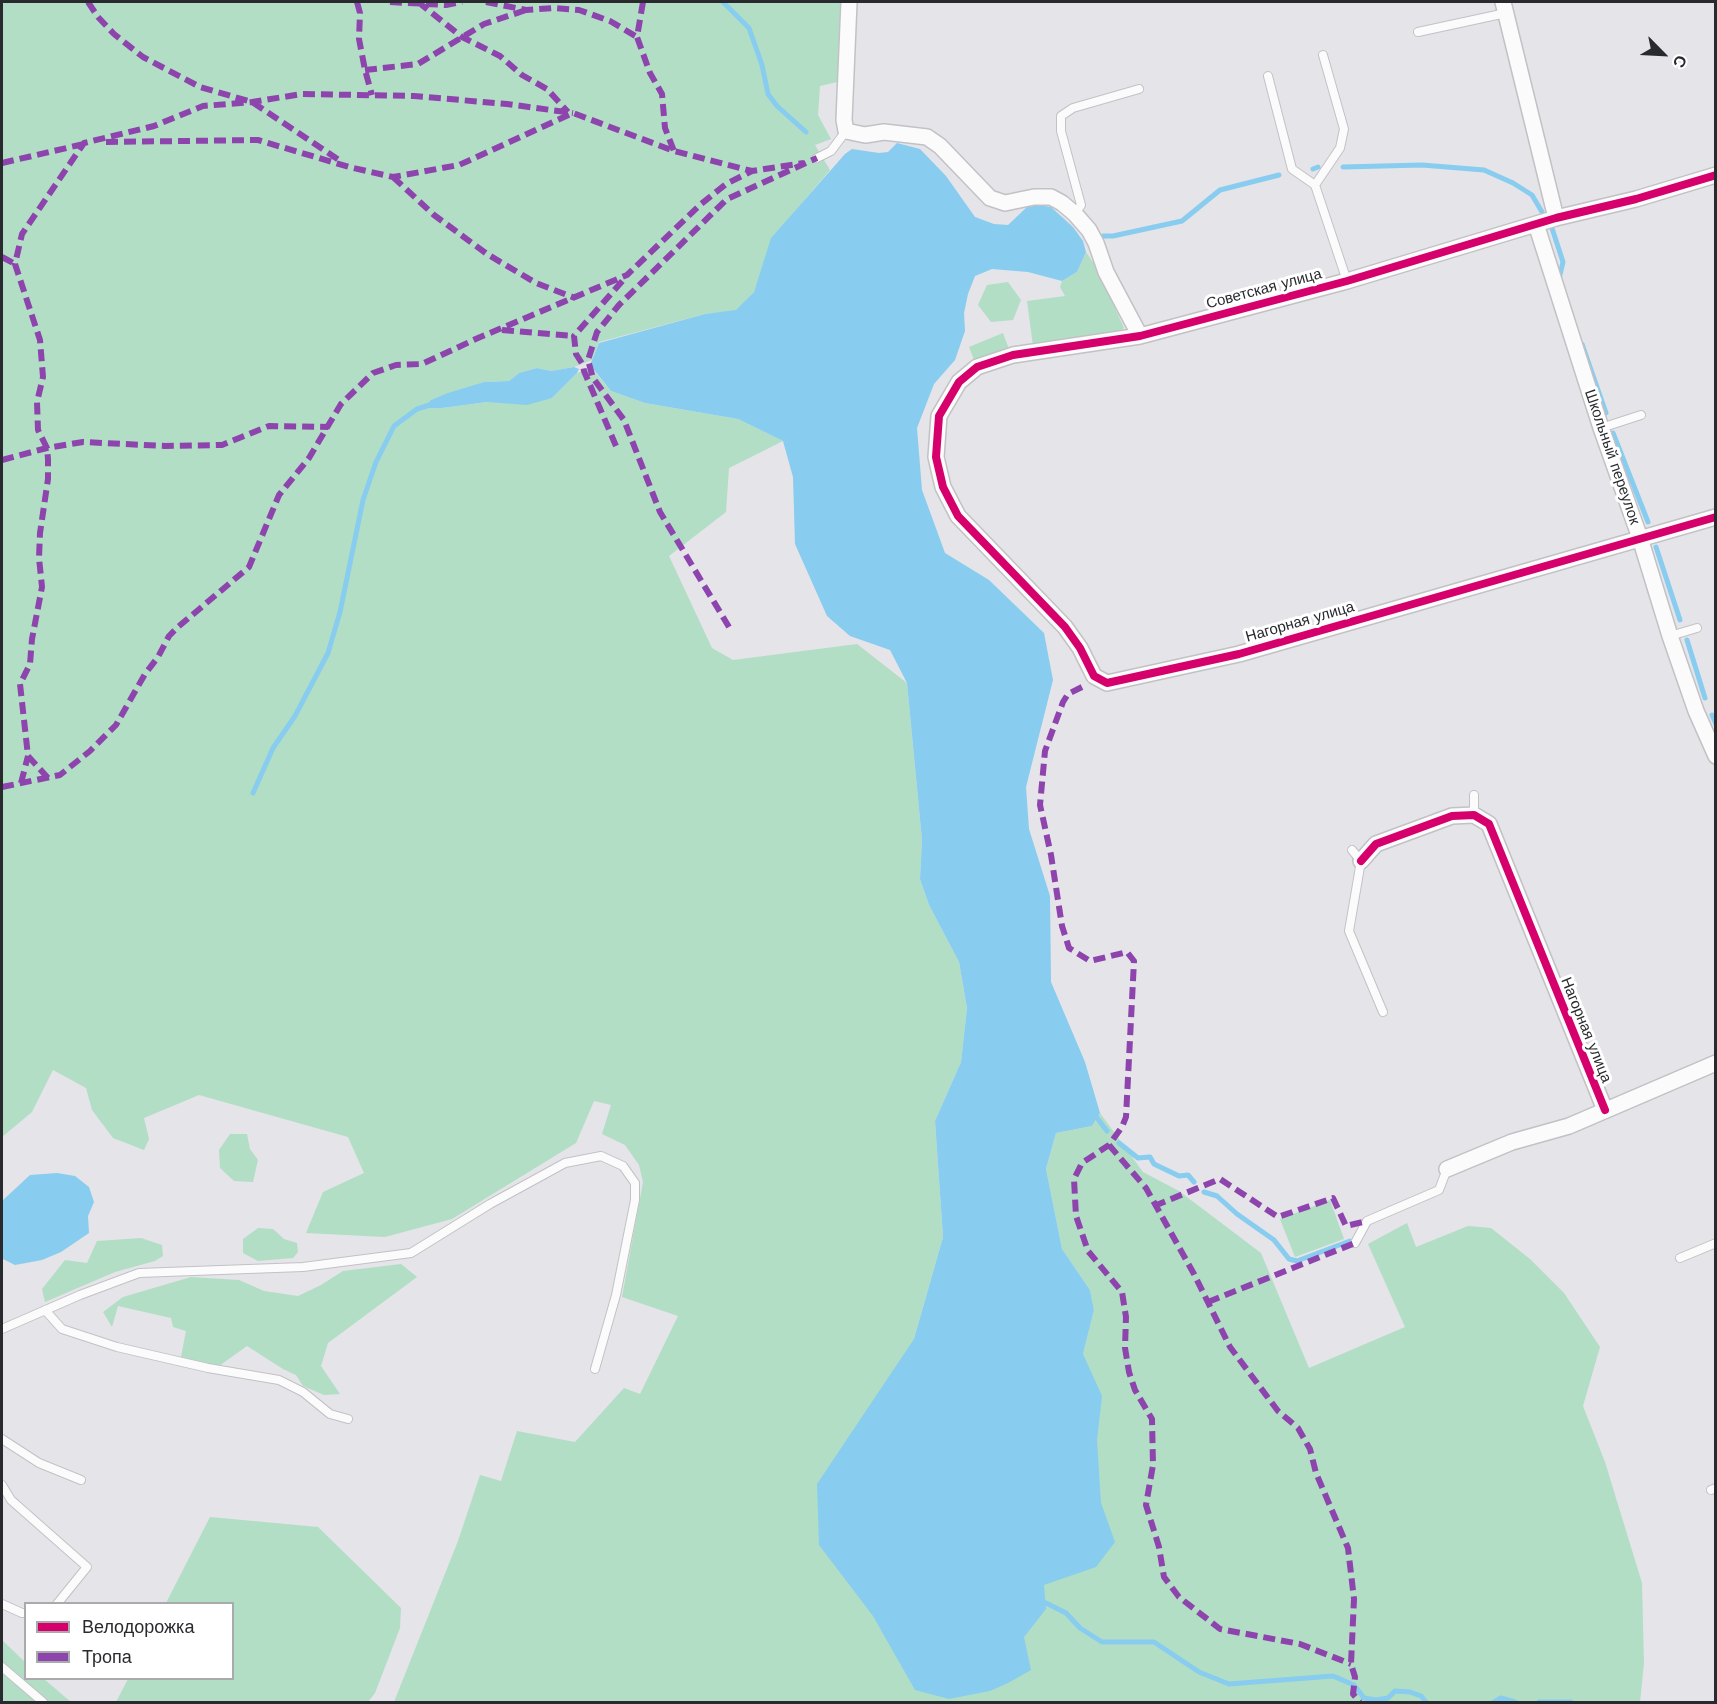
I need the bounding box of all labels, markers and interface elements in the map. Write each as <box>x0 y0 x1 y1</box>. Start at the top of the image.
north arrow <box>1633 24 1693 84</box>
text: С <box>1669 52 1691 71</box>
street label: Советская улица <box>1204 265 1324 313</box>
street label: Школьный переулок <box>1580 387 1644 527</box>
street label: Нагорная улица <box>1244 598 1356 646</box>
street label: Нагорная улица <box>1557 975 1615 1085</box>
legend <box>24 1602 234 1680</box>
text: Велодорожка <box>82 1616 194 1637</box>
text: Тропа <box>82 1646 132 1667</box>

